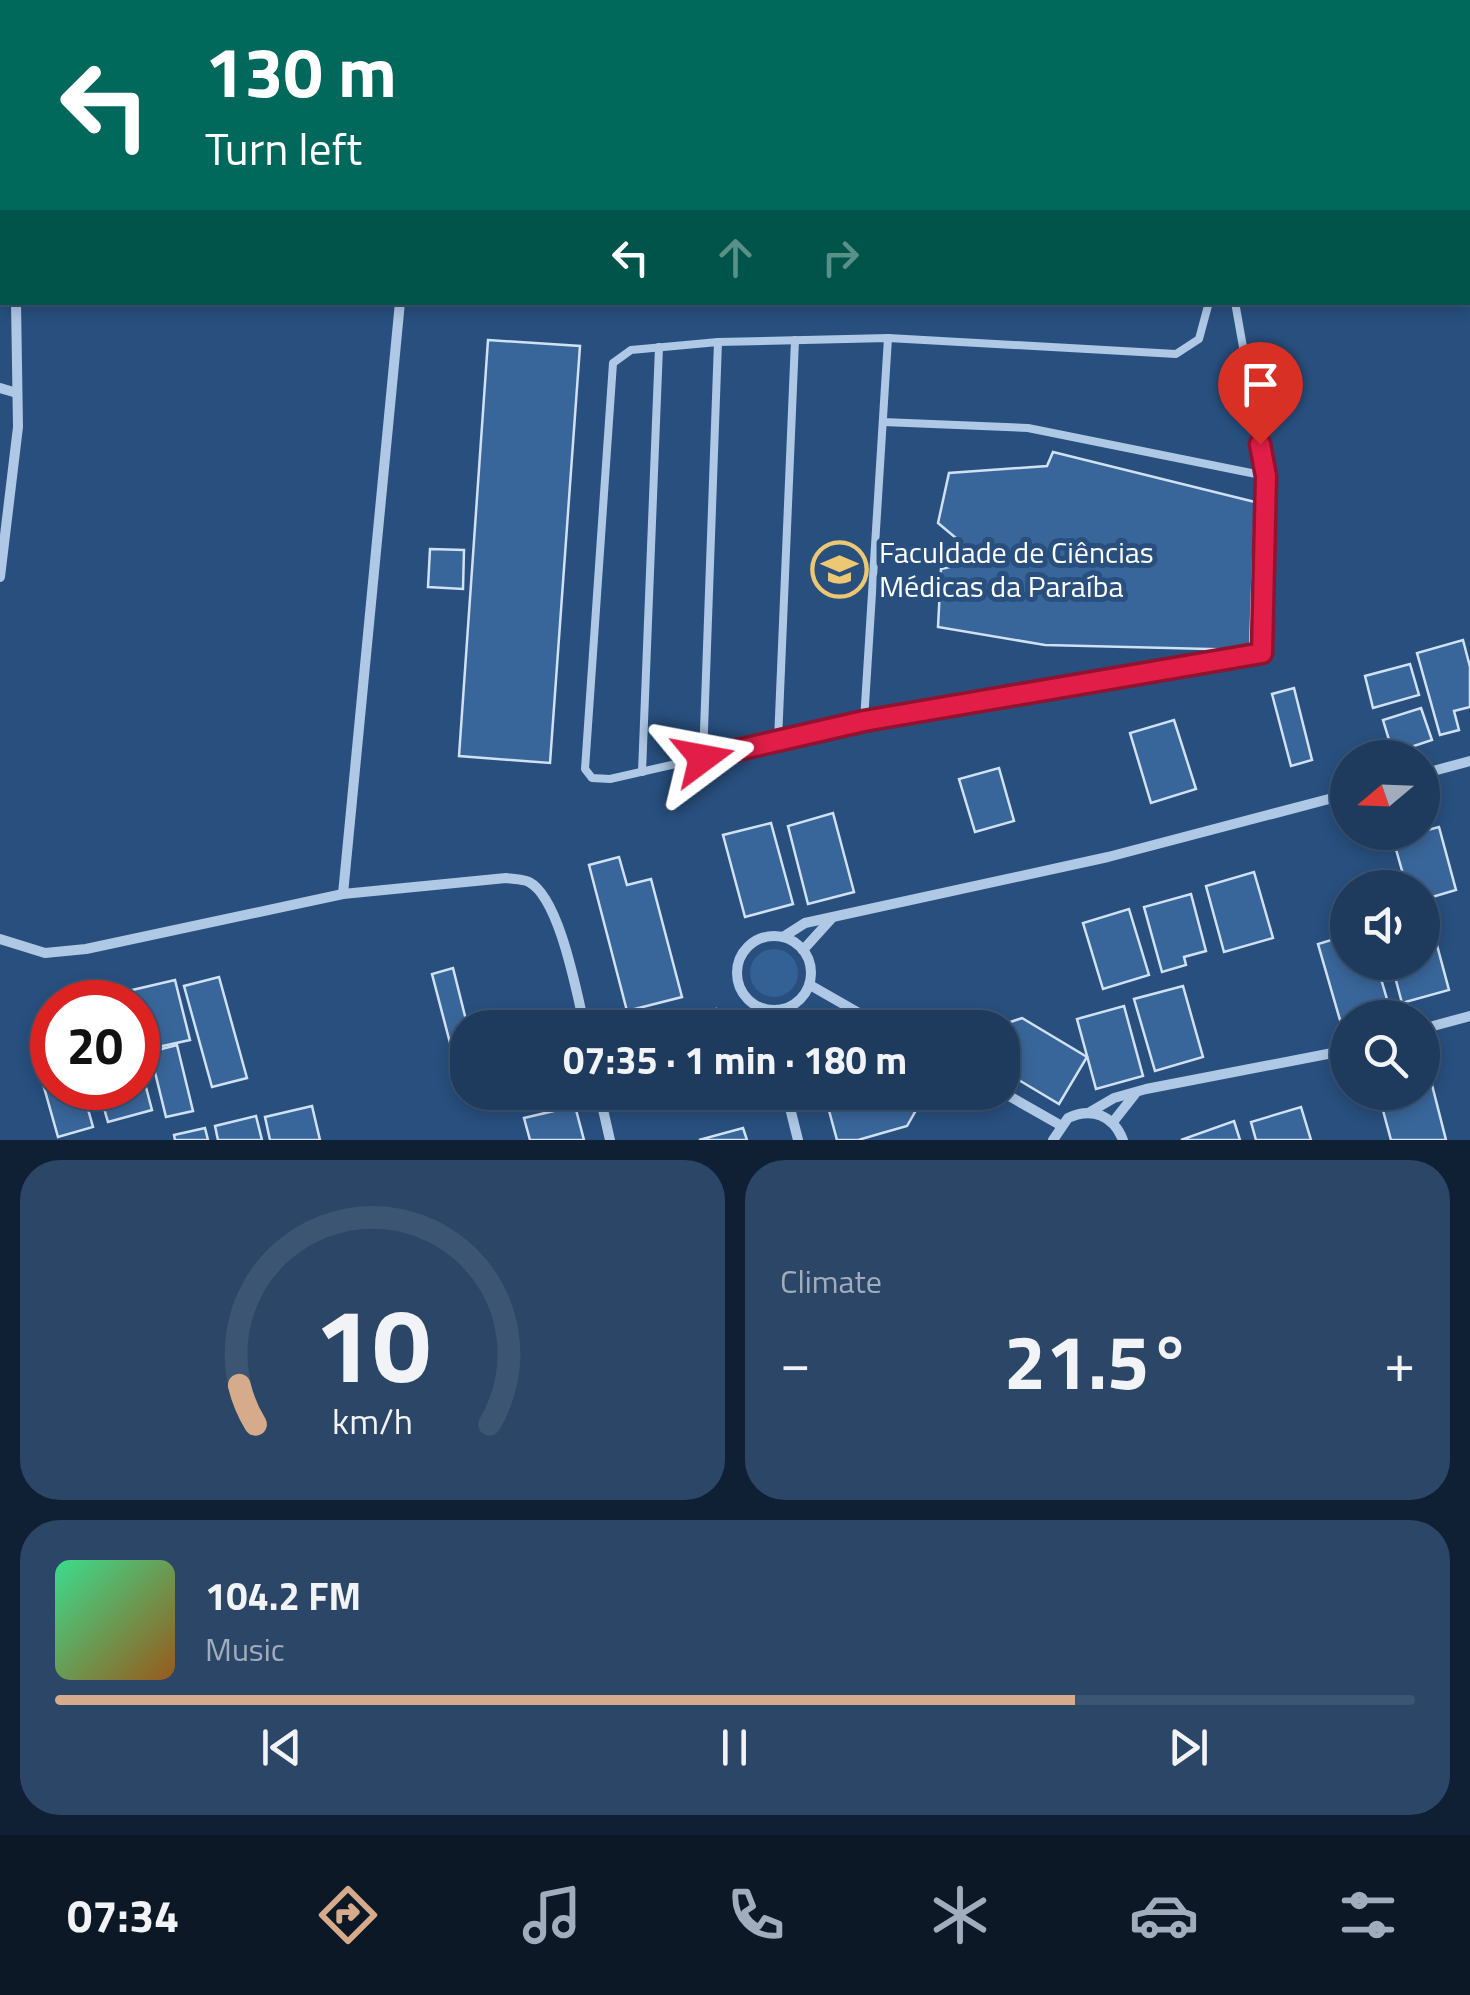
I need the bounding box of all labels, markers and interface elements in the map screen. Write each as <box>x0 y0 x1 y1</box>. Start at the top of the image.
text: 130 m <box>205 18 397 124</box>
icon: left <box>40 40 170 170</box>
text: Turn left <box>205 114 362 182</box>
icon: left <box>603 230 658 285</box>
icon: ahead <box>708 230 763 285</box>
icon: right <box>813 230 868 285</box>
pin <box>1218 342 1303 445</box>
icon: arrive <box>1233 357 1288 412</box>
place label: Faculdade de Ciências Médicas da Paraíba <box>879 529 1154 609</box>
school or university icon: Faculdade de Ciências Médicas da Paraíba <box>810 540 870 600</box>
position arrow <box>651 706 755 810</box>
north arrow <box>1330 740 1440 850</box>
map controls <box>1330 740 1440 1110</box>
button: sound <box>1330 870 1440 980</box>
speed limit sign: 20 <box>30 980 160 1110</box>
button: search <box>1330 1000 1440 1110</box>
text: 07:35 · 1 min · 180 m <box>563 1031 907 1089</box>
text: Climate <box>780 1257 882 1305</box>
text: 10 <box>314 1264 431 1422</box>
text: 21.5° <box>1004 1304 1191 1418</box>
text: − <box>780 1320 811 1403</box>
text: + <box>1384 1320 1415 1403</box>
text: km/h <box>332 1393 413 1448</box>
text: 104.2 FM <box>205 1567 361 1625</box>
text: Music <box>205 1625 285 1673</box>
icon: previous <box>254 1720 309 1775</box>
icon: pause <box>707 1720 762 1775</box>
icon: next <box>1161 1720 1216 1775</box>
icon: directions <box>313 1880 383 1950</box>
icon: music <box>517 1880 587 1950</box>
icon: phone <box>721 1880 791 1950</box>
icon: climate <box>925 1880 995 1950</box>
icon: car <box>1129 1880 1199 1950</box>
icon: filters <box>1333 1880 1403 1950</box>
text: 07:34 <box>67 1881 179 1949</box>

